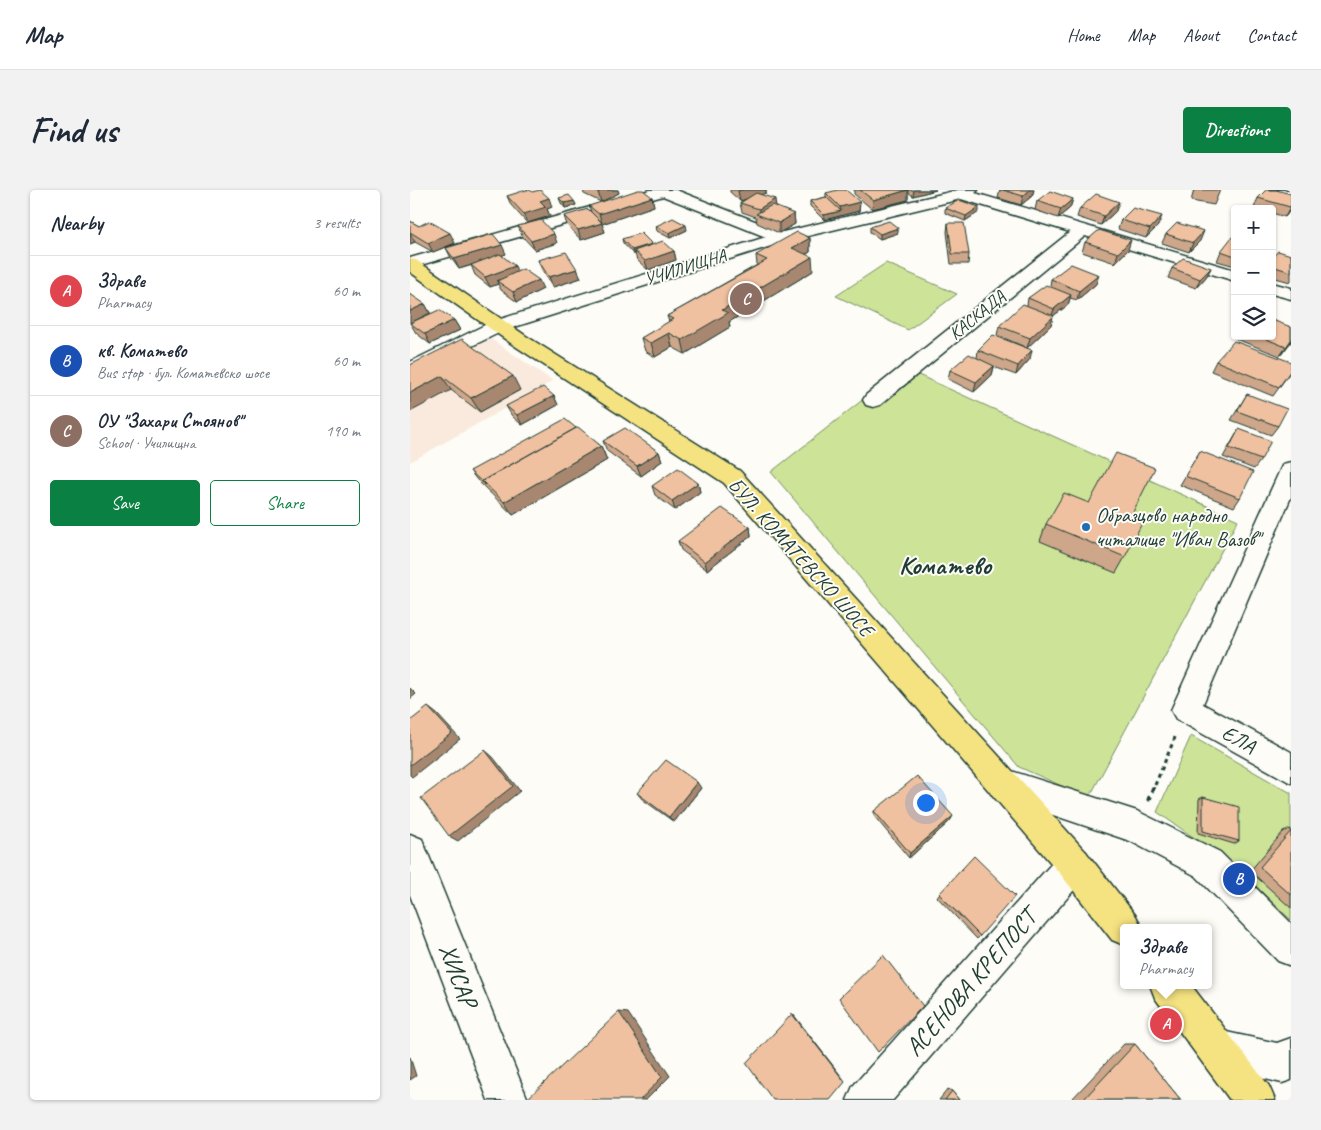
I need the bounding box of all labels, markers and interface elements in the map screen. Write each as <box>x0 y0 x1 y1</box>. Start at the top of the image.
text: Map <box>25 20 62 50</box>
text: Home <box>1067 24 1100 46</box>
text: Map <box>1128 24 1155 46</box>
text: About <box>1183 24 1219 46</box>
text: Contact <box>1247 24 1296 46</box>
button: Directions <box>1183 107 1291 153</box>
text: Find us <box>30 108 117 153</box>
map controls <box>1231 205 1276 340</box>
button: + <box>1231 205 1276 250</box>
text: Nearby <box>50 210 103 236</box>
text: 3 results <box>313 213 360 233</box>
street label: УЧИЛИЩНА <box>641 244 730 290</box>
button: − <box>1231 250 1276 295</box>
text: Здраве <box>97 269 145 293</box>
pin: C <box>730 280 762 318</box>
text: A <box>62 281 70 301</box>
text: 60 m <box>333 281 360 301</box>
street label: КАСКАДА <box>944 285 1010 344</box>
text: Pharmacy <box>97 293 151 313</box>
button: layers <box>1231 295 1276 340</box>
text: кв. Коматево <box>97 339 186 363</box>
text: B <box>62 351 70 371</box>
text: 60 m <box>333 351 360 371</box>
text: Bus stop · бул. Коматевско шосе <box>97 363 269 383</box>
text: ОУ "Захари Стоянов" <box>97 409 242 433</box>
text: C <box>62 421 70 441</box>
text: 190 m <box>326 421 360 441</box>
text: School · Училищна <box>97 433 195 453</box>
street label: БУЛ. КОМАТЕВСКО ШОСЕ <box>723 472 881 644</box>
button: Save <box>50 480 200 526</box>
button: Share <box>210 480 360 526</box>
place label: Образцово народно читалище "Иван Вазов" <box>1096 502 1264 552</box>
marker: Образцово народно читалище "Иван Вазов" <box>1080 521 1092 533</box>
district label: Коматево <box>899 549 993 582</box>
street label: ЕЛА <box>1217 719 1261 759</box>
your location <box>913 790 939 816</box>
pin: B <box>1223 860 1255 898</box>
street label: АСЕНОВА КРЕПОСТ <box>898 898 1048 1063</box>
popup <box>1120 924 1212 989</box>
text: Здраве <box>1139 935 1187 959</box>
street label: ХИСАР <box>431 939 486 1015</box>
text: Pharmacy <box>1139 959 1193 979</box>
pin: A <box>1150 1005 1182 1043</box>

